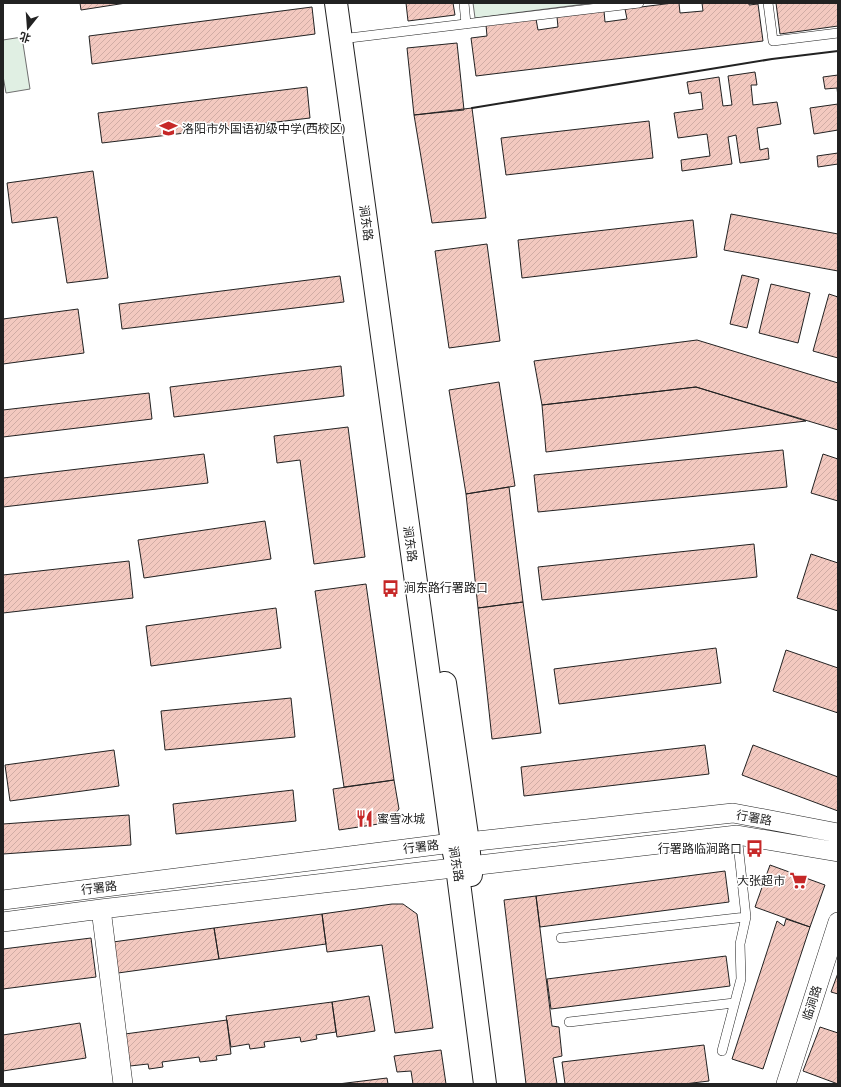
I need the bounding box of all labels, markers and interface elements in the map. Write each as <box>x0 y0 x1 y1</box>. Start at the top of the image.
north arrow <box>8 8 48 48</box>
text: 北 <box>18 29 32 46</box>
school or university icon: 洛阳市外国语初级中学(西校区) <box>159 119 179 139</box>
place label: 洛阳市外国语初级中学(西校区) <box>182 121 346 136</box>
street label: 涧东路 <box>357 204 376 242</box>
street label: 涧东路 <box>401 525 420 563</box>
bus stop icon: 涧东路行署路口 <box>381 578 401 598</box>
place label: 涧东路行署路口 <box>404 580 488 595</box>
street label: 行署路 <box>735 807 773 828</box>
restaurant icon: 蜜雪冰城 <box>354 809 374 829</box>
place label: 蜜雪冰城 <box>377 811 425 826</box>
street label: 行署路 <box>402 837 440 856</box>
bus stop icon: 行署路临涧路口 <box>745 839 765 859</box>
place label: 行署路临涧路口 <box>658 841 742 856</box>
street label: 涧东路 <box>446 845 467 883</box>
supermarket icon: 大张超市 <box>788 871 808 891</box>
place label: 大张超市 <box>737 873 785 888</box>
street label: 行署路 <box>80 878 118 897</box>
street label: 临涧路 <box>799 983 824 1022</box>

